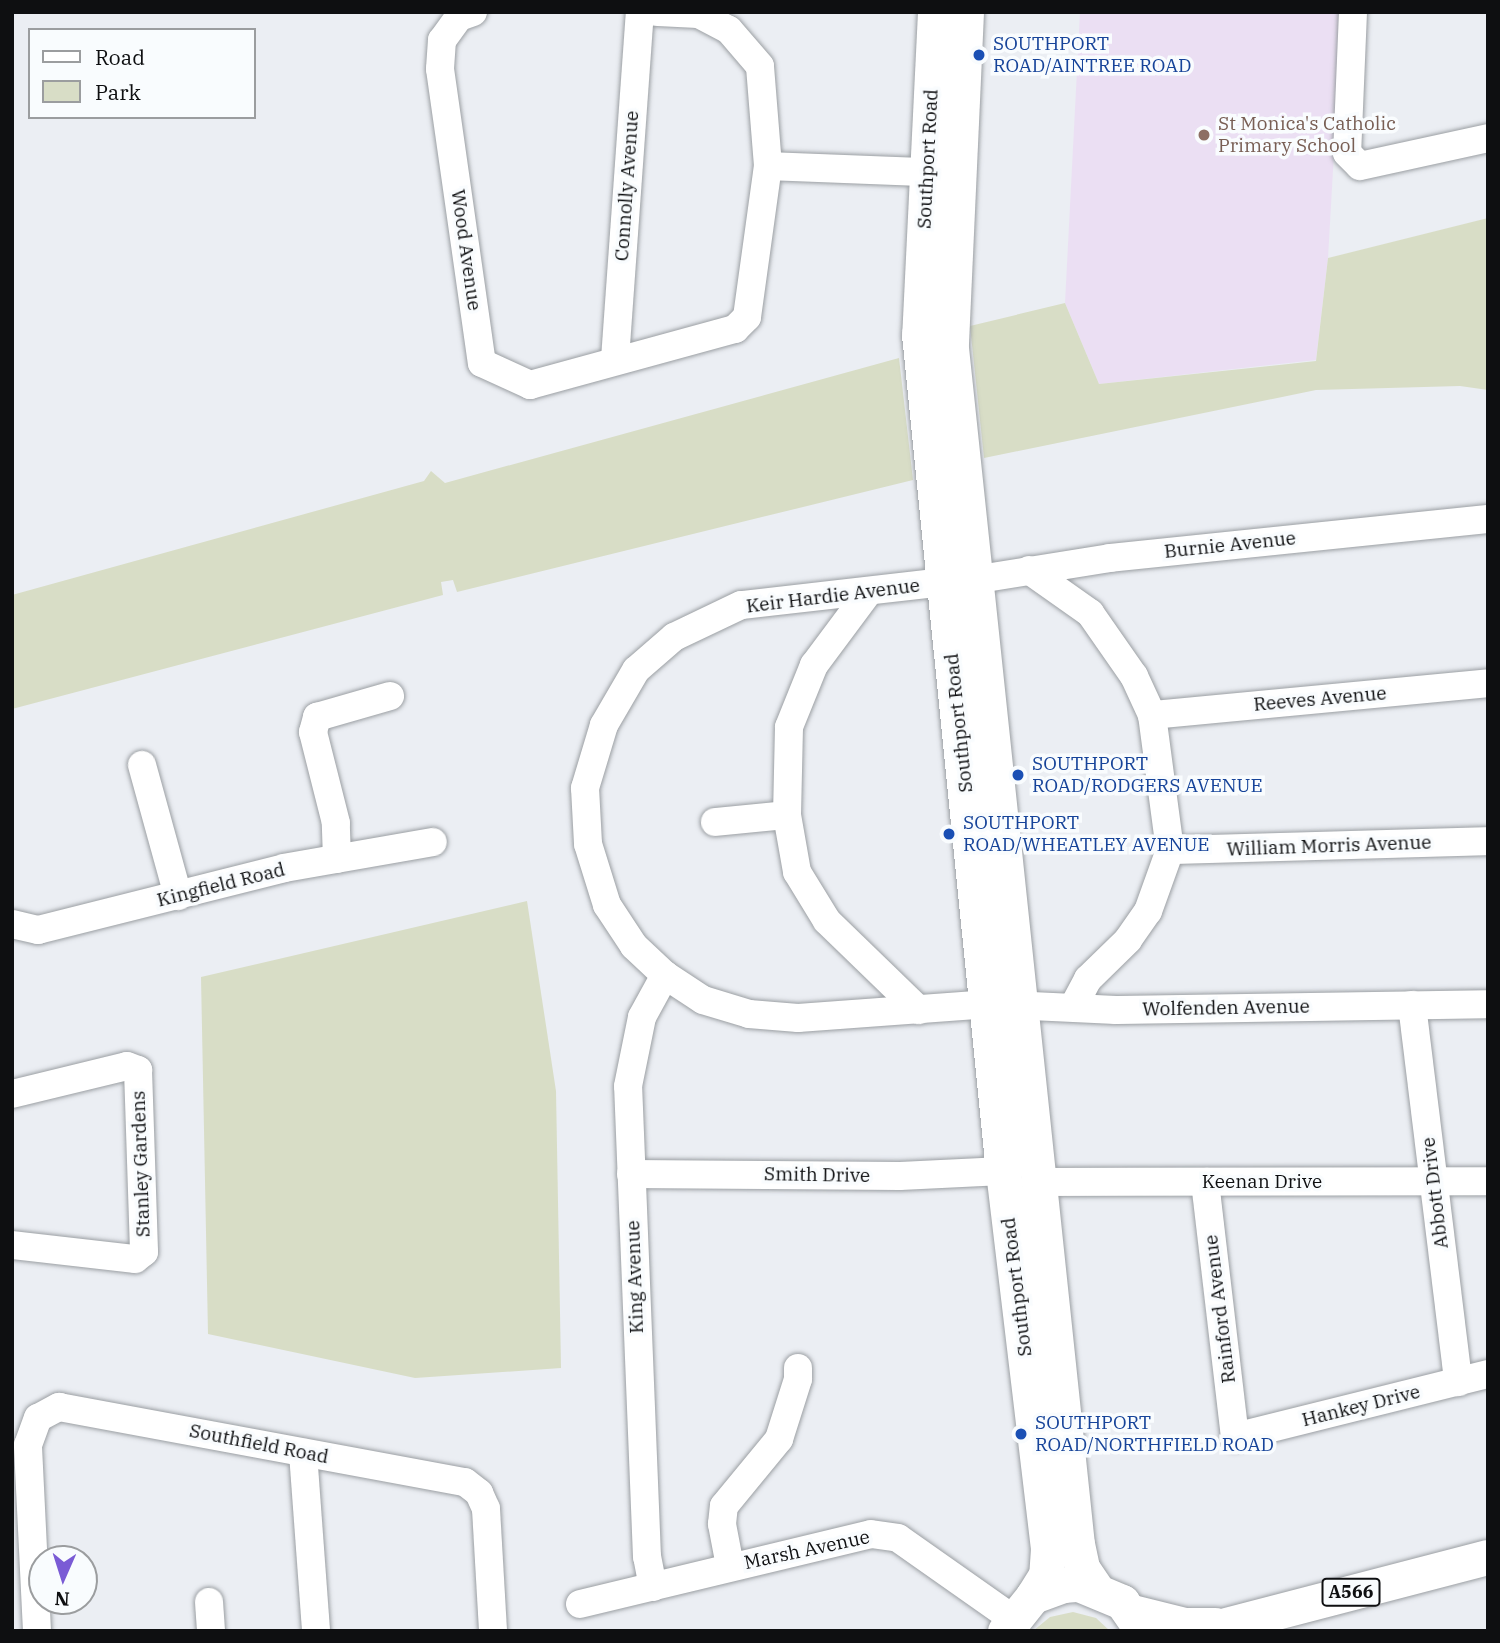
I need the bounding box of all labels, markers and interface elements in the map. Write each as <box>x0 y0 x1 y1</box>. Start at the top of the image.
legend <box>28 28 256 119</box>
place label: SOUTHPORT ROAD/AINTREE ROAD <box>993 33 1191 77</box>
text: Road <box>95 43 145 71</box>
marker: SOUTHPORT ROAD/AINTREE ROAD <box>971 47 987 63</box>
text: Park <box>95 78 141 106</box>
street label: Southport Road <box>913 89 943 229</box>
street label: Connolly Avenue <box>610 110 644 262</box>
place label: St Monica's Catholic Primary School <box>1218 113 1396 157</box>
marker: St Monica's Catholic Primary School <box>1196 127 1212 143</box>
street label: Wood Avenue <box>446 188 486 312</box>
street label: Burnie Avenue <box>1163 527 1297 563</box>
street label: Keir Hardie Avenue <box>745 574 921 618</box>
street label: Southport Road <box>940 652 978 794</box>
street label: Reeves Avenue <box>1253 682 1387 716</box>
place label: SOUTHPORT ROAD/RODGERS AVENUE <box>1032 753 1263 797</box>
marker: SOUTHPORT ROAD/RODGERS AVENUE <box>1010 767 1026 783</box>
place label: SOUTHPORT ROAD/WHEATLEY AVENUE <box>963 812 1210 856</box>
marker: SOUTHPORT ROAD/WHEATLEY AVENUE <box>941 826 957 842</box>
street label: William Morris Avenue <box>1226 831 1432 861</box>
street label: Kingfield Road <box>155 858 287 912</box>
street label: Wolfenden Avenue <box>1142 995 1310 1021</box>
street label: Stanley Gardens <box>127 1090 155 1238</box>
street label: Abbott Drive <box>1417 1136 1453 1250</box>
street label: Smith Drive <box>764 1163 870 1187</box>
street label: Keenan Drive <box>1202 1171 1322 1193</box>
street label: Southport Road <box>997 1216 1037 1358</box>
street label: King Avenue <box>622 1220 648 1334</box>
street label: Rainford Avenue <box>1200 1233 1240 1385</box>
street label: Hankey Drive <box>1300 1380 1422 1432</box>
place label: SOUTHPORT ROAD/NORTHFIELD ROAD <box>1035 1412 1274 1456</box>
street label: Southfield Road <box>187 1419 331 1469</box>
marker: SOUTHPORT ROAD/NORTHFIELD ROAD <box>1013 1426 1029 1442</box>
street label: Marsh Avenue <box>742 1526 872 1574</box>
north arrow <box>28 1545 98 1615</box>
road number: A566 <box>1321 1577 1381 1606</box>
text: N <box>54 1587 70 1611</box>

